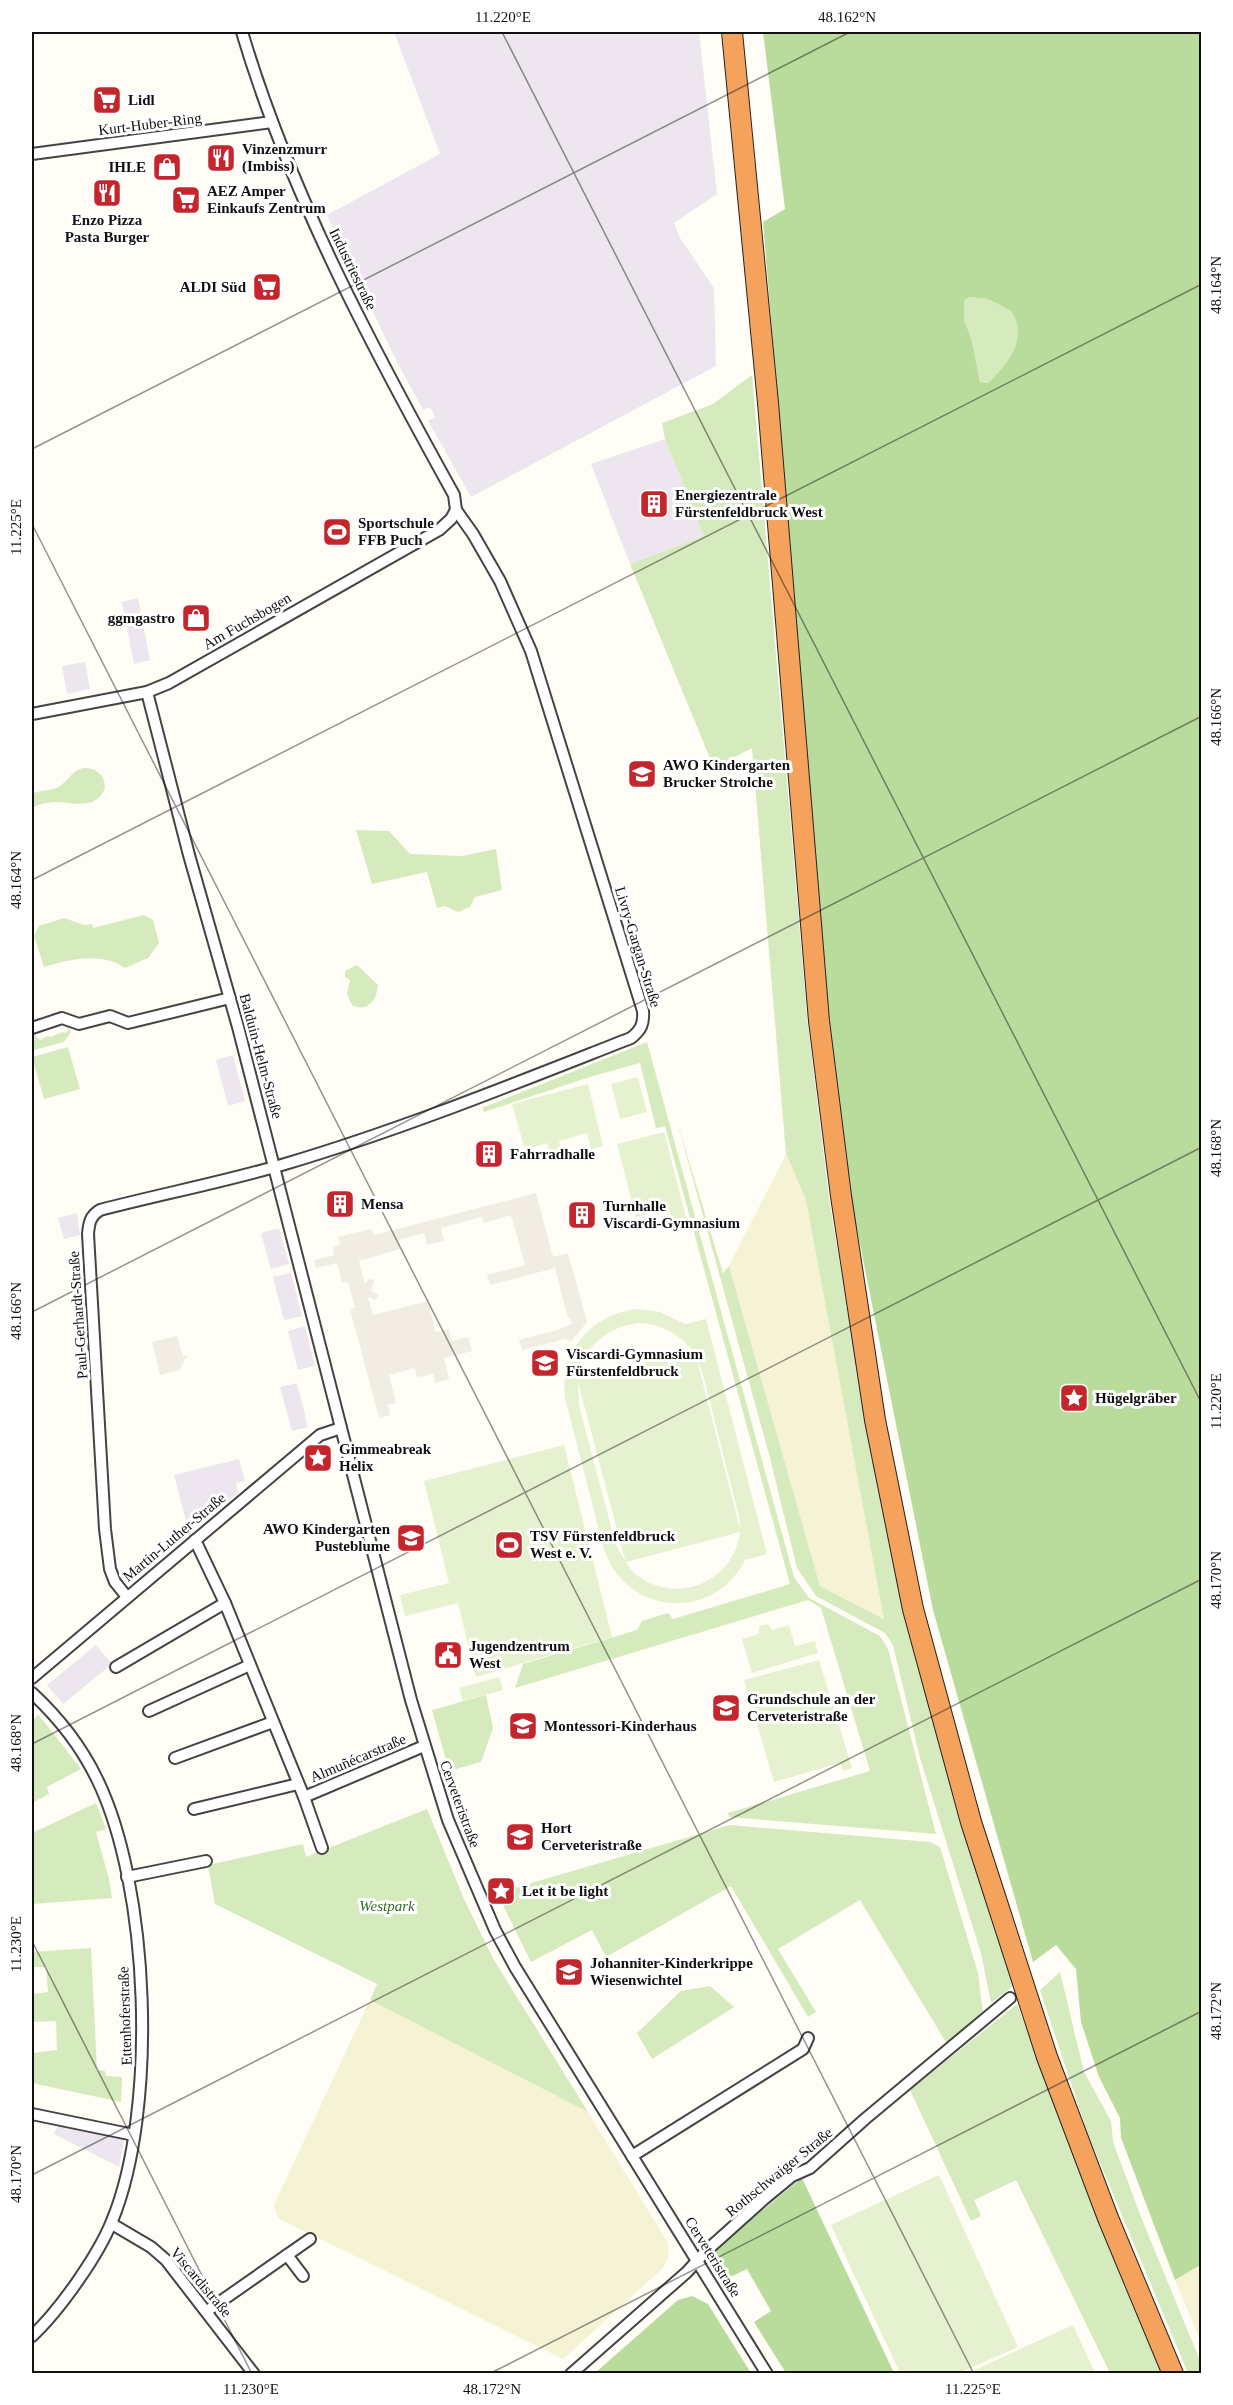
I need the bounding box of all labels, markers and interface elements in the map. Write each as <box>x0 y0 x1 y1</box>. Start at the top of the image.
text: 11.220°E <box>475 9 531 25</box>
text: 48.162°N <box>818 9 876 25</box>
supermarket icon: Lidl <box>91 84 123 116</box>
place label: Lidl <box>128 92 155 108</box>
street label: Kurt-Huber-Ring <box>97 110 203 138</box>
place label: Vinzenzmurr (Imbiss) <box>242 141 328 175</box>
restaurant icon: Vinzenzmurr (Imbiss) <box>205 142 237 174</box>
shop icon: IHLE <box>151 151 183 183</box>
place label: IHLE <box>108 159 146 175</box>
restaurant icon: Enzo Pizza Pasta Burger <box>91 177 123 209</box>
place label: AEZ Amper Einkaufs Zentrum <box>207 183 326 216</box>
supermarket icon: AEZ Amper Einkaufs Zentrum <box>170 184 202 216</box>
place label: Enzo Pizza Pasta Burger <box>65 212 150 245</box>
street label: Industriestraße <box>326 225 380 313</box>
text: 48.164°N <box>1208 256 1224 314</box>
supermarket icon: ALDI Süd <box>251 271 283 303</box>
place label: ALDI Süd <box>180 279 247 295</box>
place label: Energiezentrale Fürstenfeldbruck West <box>675 487 823 520</box>
building icon: Energiezentrale Fürstenfeldbruck West <box>638 488 670 520</box>
text: 11.225°E <box>8 499 24 555</box>
place label: Sportschule FFB Puch <box>358 515 434 548</box>
sports icon: Sportschule FFB Puch <box>321 516 353 548</box>
street label: Am Fuchsbogen <box>200 589 294 653</box>
shop icon: ggmgastro <box>180 602 212 634</box>
place label: ggmgastro <box>108 610 175 626</box>
text: 48.166°N <box>1208 688 1224 746</box>
place label: AWO Kindergarten Brucker Strolche <box>663 757 791 790</box>
school or university icon: AWO Kindergarten Brucker Strolche <box>626 758 658 790</box>
text: 48.164°N <box>8 851 24 909</box>
street label: Livry-Gargan-Straße <box>612 885 664 1010</box>
street label: Balduin-Helm-Straße <box>237 992 286 1121</box>
text: 48.168°N <box>1208 1119 1224 1177</box>
building icon: Fahrradhalle <box>473 1138 505 1170</box>
place label: Fahrradhalle <box>510 1146 595 1162</box>
building icon: Mensa <box>324 1188 356 1220</box>
place label: Mensa <box>361 1196 404 1212</box>
place label: Turnhalle Viscardi-Gymnasium <box>603 1198 740 1231</box>
building icon: Turnhalle Viscardi-Gymnasium <box>566 1199 598 1231</box>
street label: Paul-Gerhardt-Straße <box>66 1250 90 1380</box>
text: 48.166°N <box>8 1282 24 1340</box>
place label: Viscardi-Gymnasium Fürstenfeldbruck <box>566 1346 703 1379</box>
school or university icon: Viscardi-Gymnasium Fürstenfeldbruck <box>529 1347 561 1379</box>
text: 11.220°E <box>1208 1373 1224 1429</box>
place icon: Hügelgräber <box>1058 1382 1090 1414</box>
place label: Hügelgräber <box>1095 1390 1177 1406</box>
place label: Gimmeabreak Helix <box>339 1441 432 1474</box>
place icon: Gimmeabreak Helix <box>302 1442 334 1474</box>
street label: Martin-Luther-Straße <box>120 1489 229 1585</box>
place label: AWO Kindergarten Pusteblume <box>263 1521 391 1554</box>
school or university icon: AWO Kindergarten Pusteblume <box>395 1522 427 1554</box>
place label: TSV Fürstenfeldbruck West e. V. <box>530 1528 676 1561</box>
sports icon: TSV Fürstenfeldbruck West e. V. <box>493 1529 525 1561</box>
text: 48.170°N <box>1208 1551 1224 1609</box>
place label: Jugendzentrum West <box>469 1638 570 1671</box>
public building icon: Jugendzentrum West <box>432 1639 464 1671</box>
place label: Grundschule an der Cerveteristraße <box>747 1691 876 1724</box>
school or university icon: Grundschule an der Cerveteristraße <box>710 1692 742 1724</box>
school or university icon: Montessori-Kinderhaus <box>507 1710 539 1742</box>
text: 48.168°N <box>8 1714 24 1772</box>
place label: Montessori-Kinderhaus <box>544 1718 697 1734</box>
street label: Almuñécarstraße <box>308 1730 409 1785</box>
street label: Cerveteristraße <box>437 1758 483 1850</box>
place label: Hort Cerveteristraße <box>541 1820 642 1853</box>
school or university icon: Hort Cerveteristraße <box>504 1821 536 1853</box>
place icon: Let it be light <box>485 1875 517 1907</box>
place label: Let it be light <box>522 1883 608 1899</box>
park label: Westpark <box>359 1898 415 1914</box>
text: 11.230°E <box>8 1916 24 1972</box>
place label: Johanniter-Kinderkrippe Wiesenwichtel <box>590 1955 753 1988</box>
school or university icon: Johanniter-Kinderkrippe Wiesenwichtel <box>553 1956 585 1988</box>
street label: Ettenhoferstraße <box>115 1966 135 2066</box>
text: 48.172°N <box>1208 1982 1224 2040</box>
street label: Rothschwaiger Straße <box>723 2124 836 2220</box>
text: 48.170°N <box>8 2145 24 2203</box>
street label: Cerveteristraße <box>682 2214 744 2300</box>
street label: Viscardistraße <box>167 2244 235 2320</box>
text: 11.230°E <box>223 2381 279 2397</box>
text: 48.172°N <box>463 2381 521 2397</box>
text: 11.225°E <box>945 2381 1001 2397</box>

